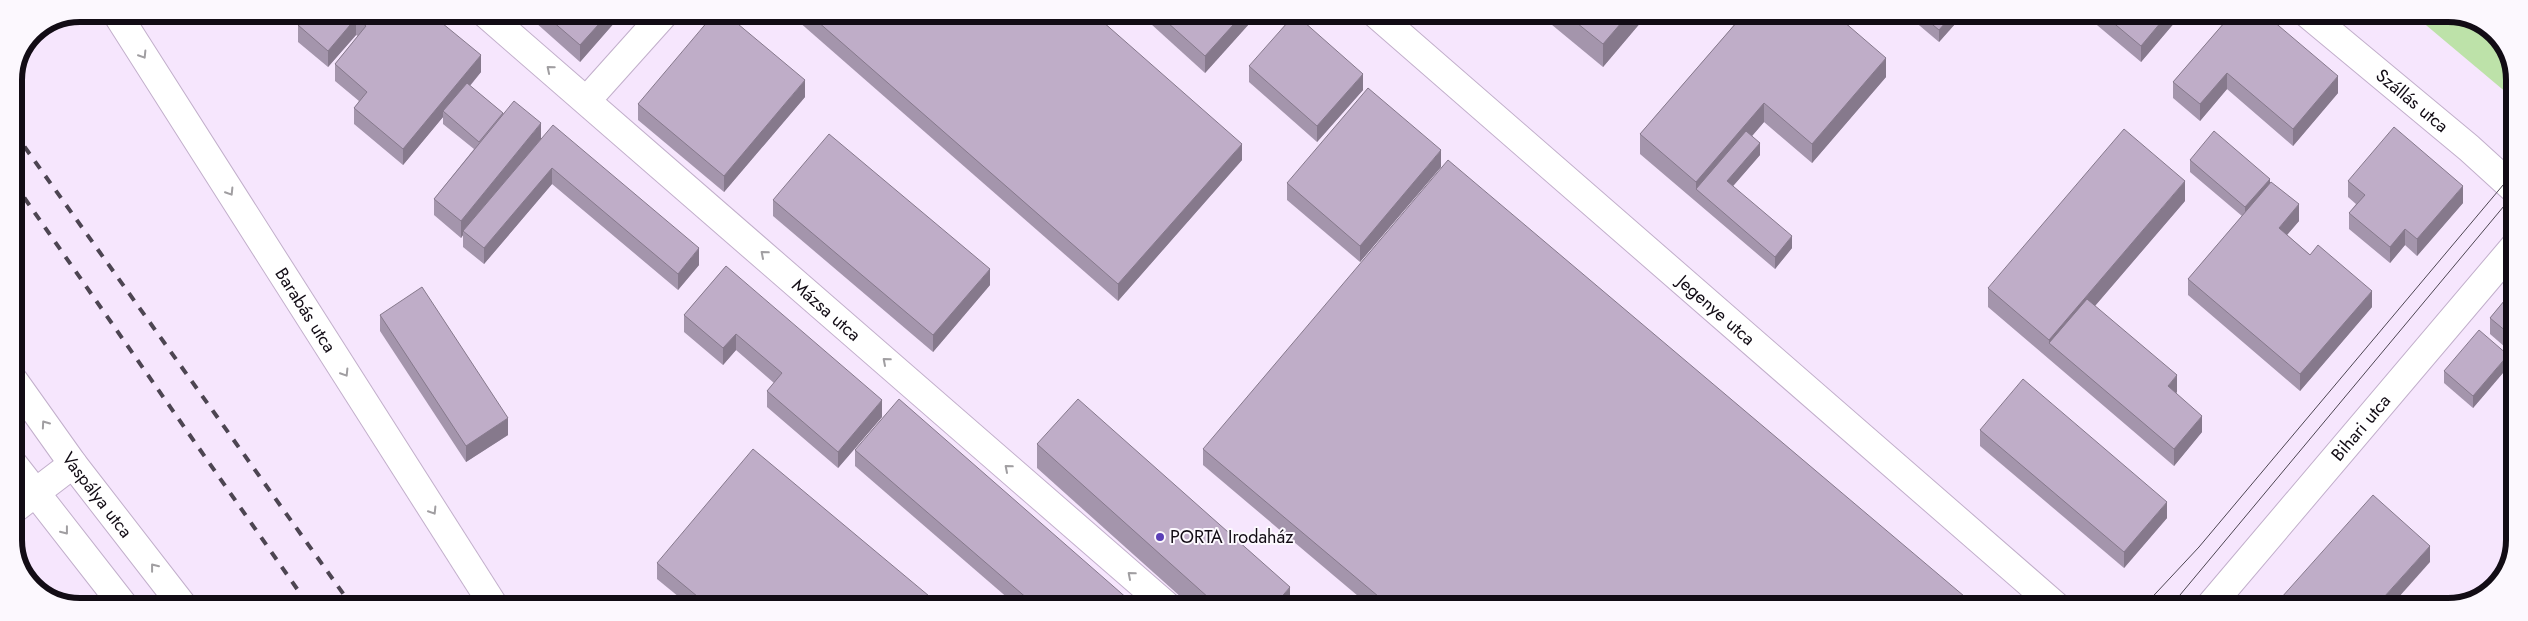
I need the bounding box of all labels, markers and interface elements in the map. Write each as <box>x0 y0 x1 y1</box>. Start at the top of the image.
one-way arrow <box>137 49 146 59</box>
street label: Szállás utca <box>2370 63 2454 139</box>
one-way arrow <box>547 66 556 74</box>
one-way arrow <box>224 186 233 196</box>
one-way arrow <box>760 251 769 260</box>
street label: Barabás utca <box>269 262 342 358</box>
street label: Jegenye utca <box>1670 268 1761 351</box>
street label: Mázsa utca <box>786 273 867 347</box>
one-way arrow <box>883 358 892 367</box>
one-way arrow <box>339 368 349 377</box>
street label: Bihari utca <box>2325 389 2397 467</box>
one-way arrow <box>42 421 51 430</box>
street label: Vaspálya utca <box>55 447 139 543</box>
one-way arrow <box>1005 465 1014 474</box>
one-way arrow <box>426 505 436 514</box>
place label: PORTA Irodaház <box>1170 524 1294 550</box>
one-way arrow <box>59 525 67 534</box>
marker: PORTA Irodaház <box>1154 531 1166 543</box>
one-way arrow <box>150 564 159 573</box>
one-way arrow <box>1128 572 1137 580</box>

